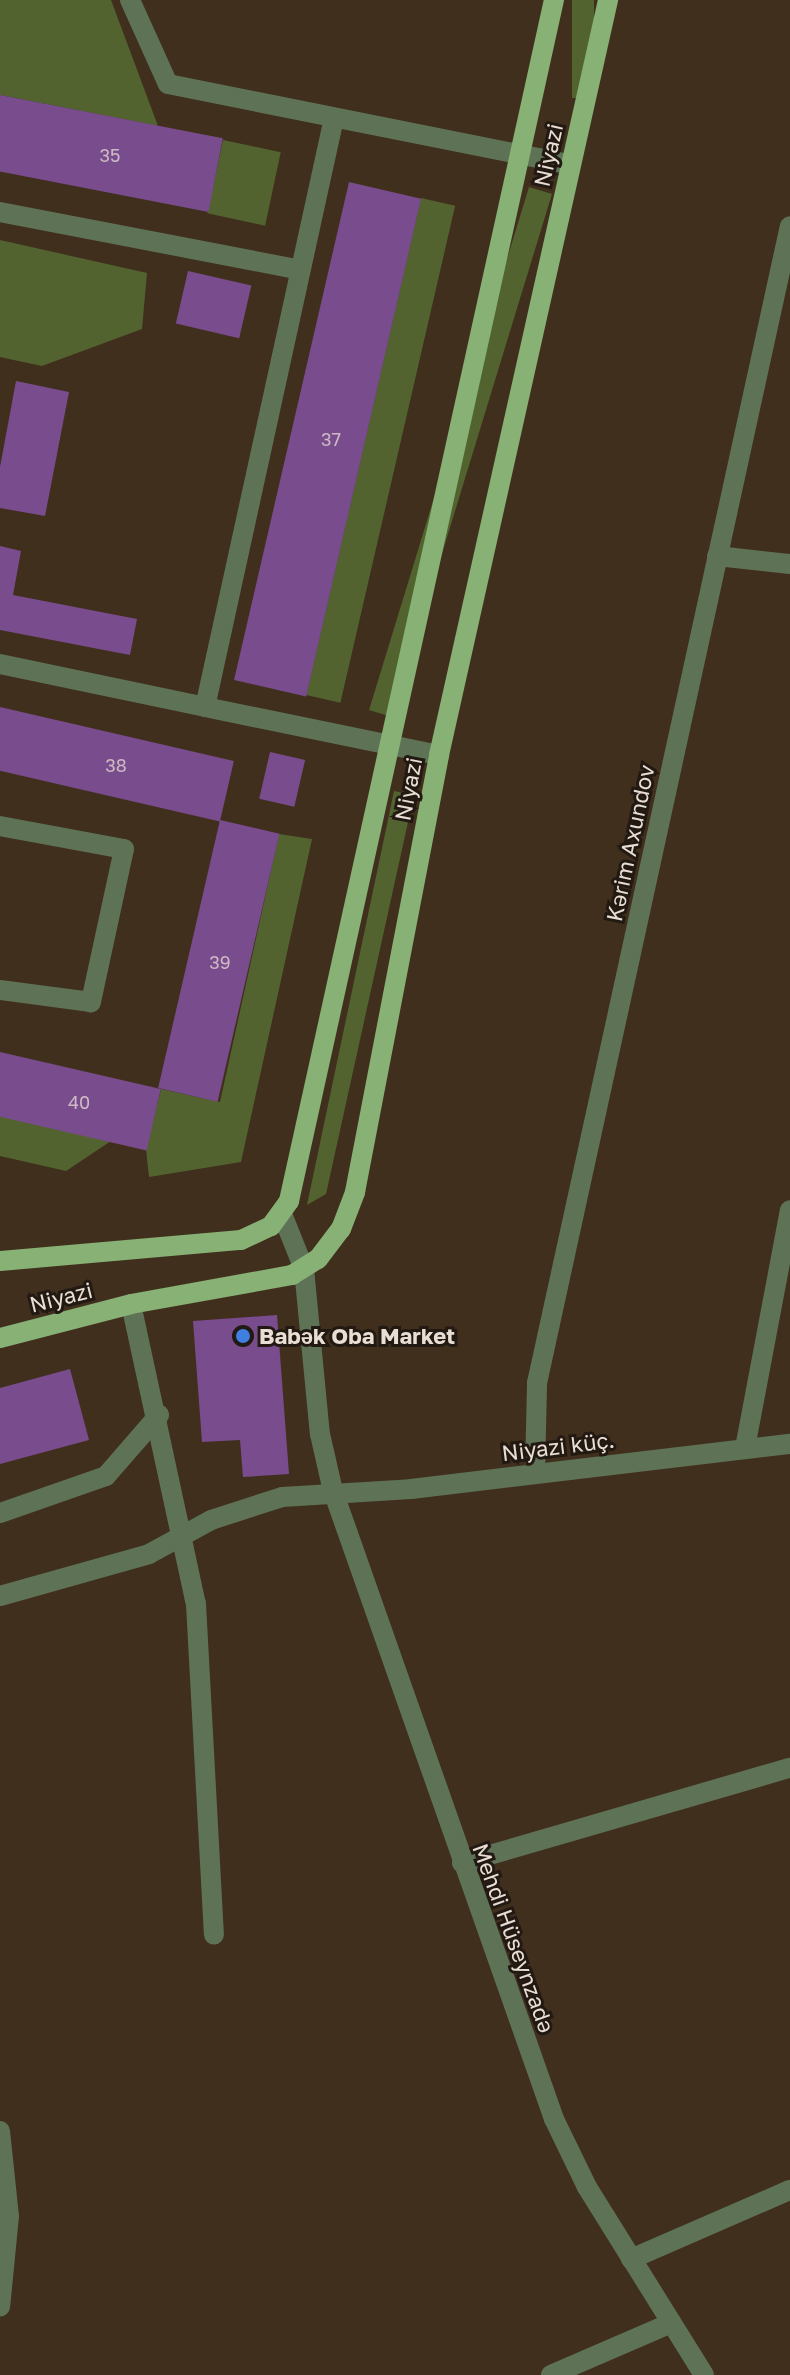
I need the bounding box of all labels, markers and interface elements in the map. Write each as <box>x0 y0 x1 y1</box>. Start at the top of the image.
street label: Niyazi <box>528 121 568 189</box>
house number: 35 <box>100 144 120 166</box>
house number: 37 <box>321 428 341 450</box>
house number: 38 <box>105 754 127 776</box>
street label: Niyazi <box>389 755 427 823</box>
street label: Kərim Axundov <box>600 762 660 924</box>
house number: 39 <box>209 951 231 973</box>
house number: 40 <box>68 1091 90 1113</box>
street label: Niyazi <box>27 1276 95 1318</box>
place label: Babək Oba Market <box>259 1323 455 1349</box>
marker: Babək Oba Market <box>234 1327 252 1345</box>
street label: Niyazi küç. <box>500 1426 616 1466</box>
street label: Mehdi Hüseynzadə <box>467 1840 561 2036</box>

